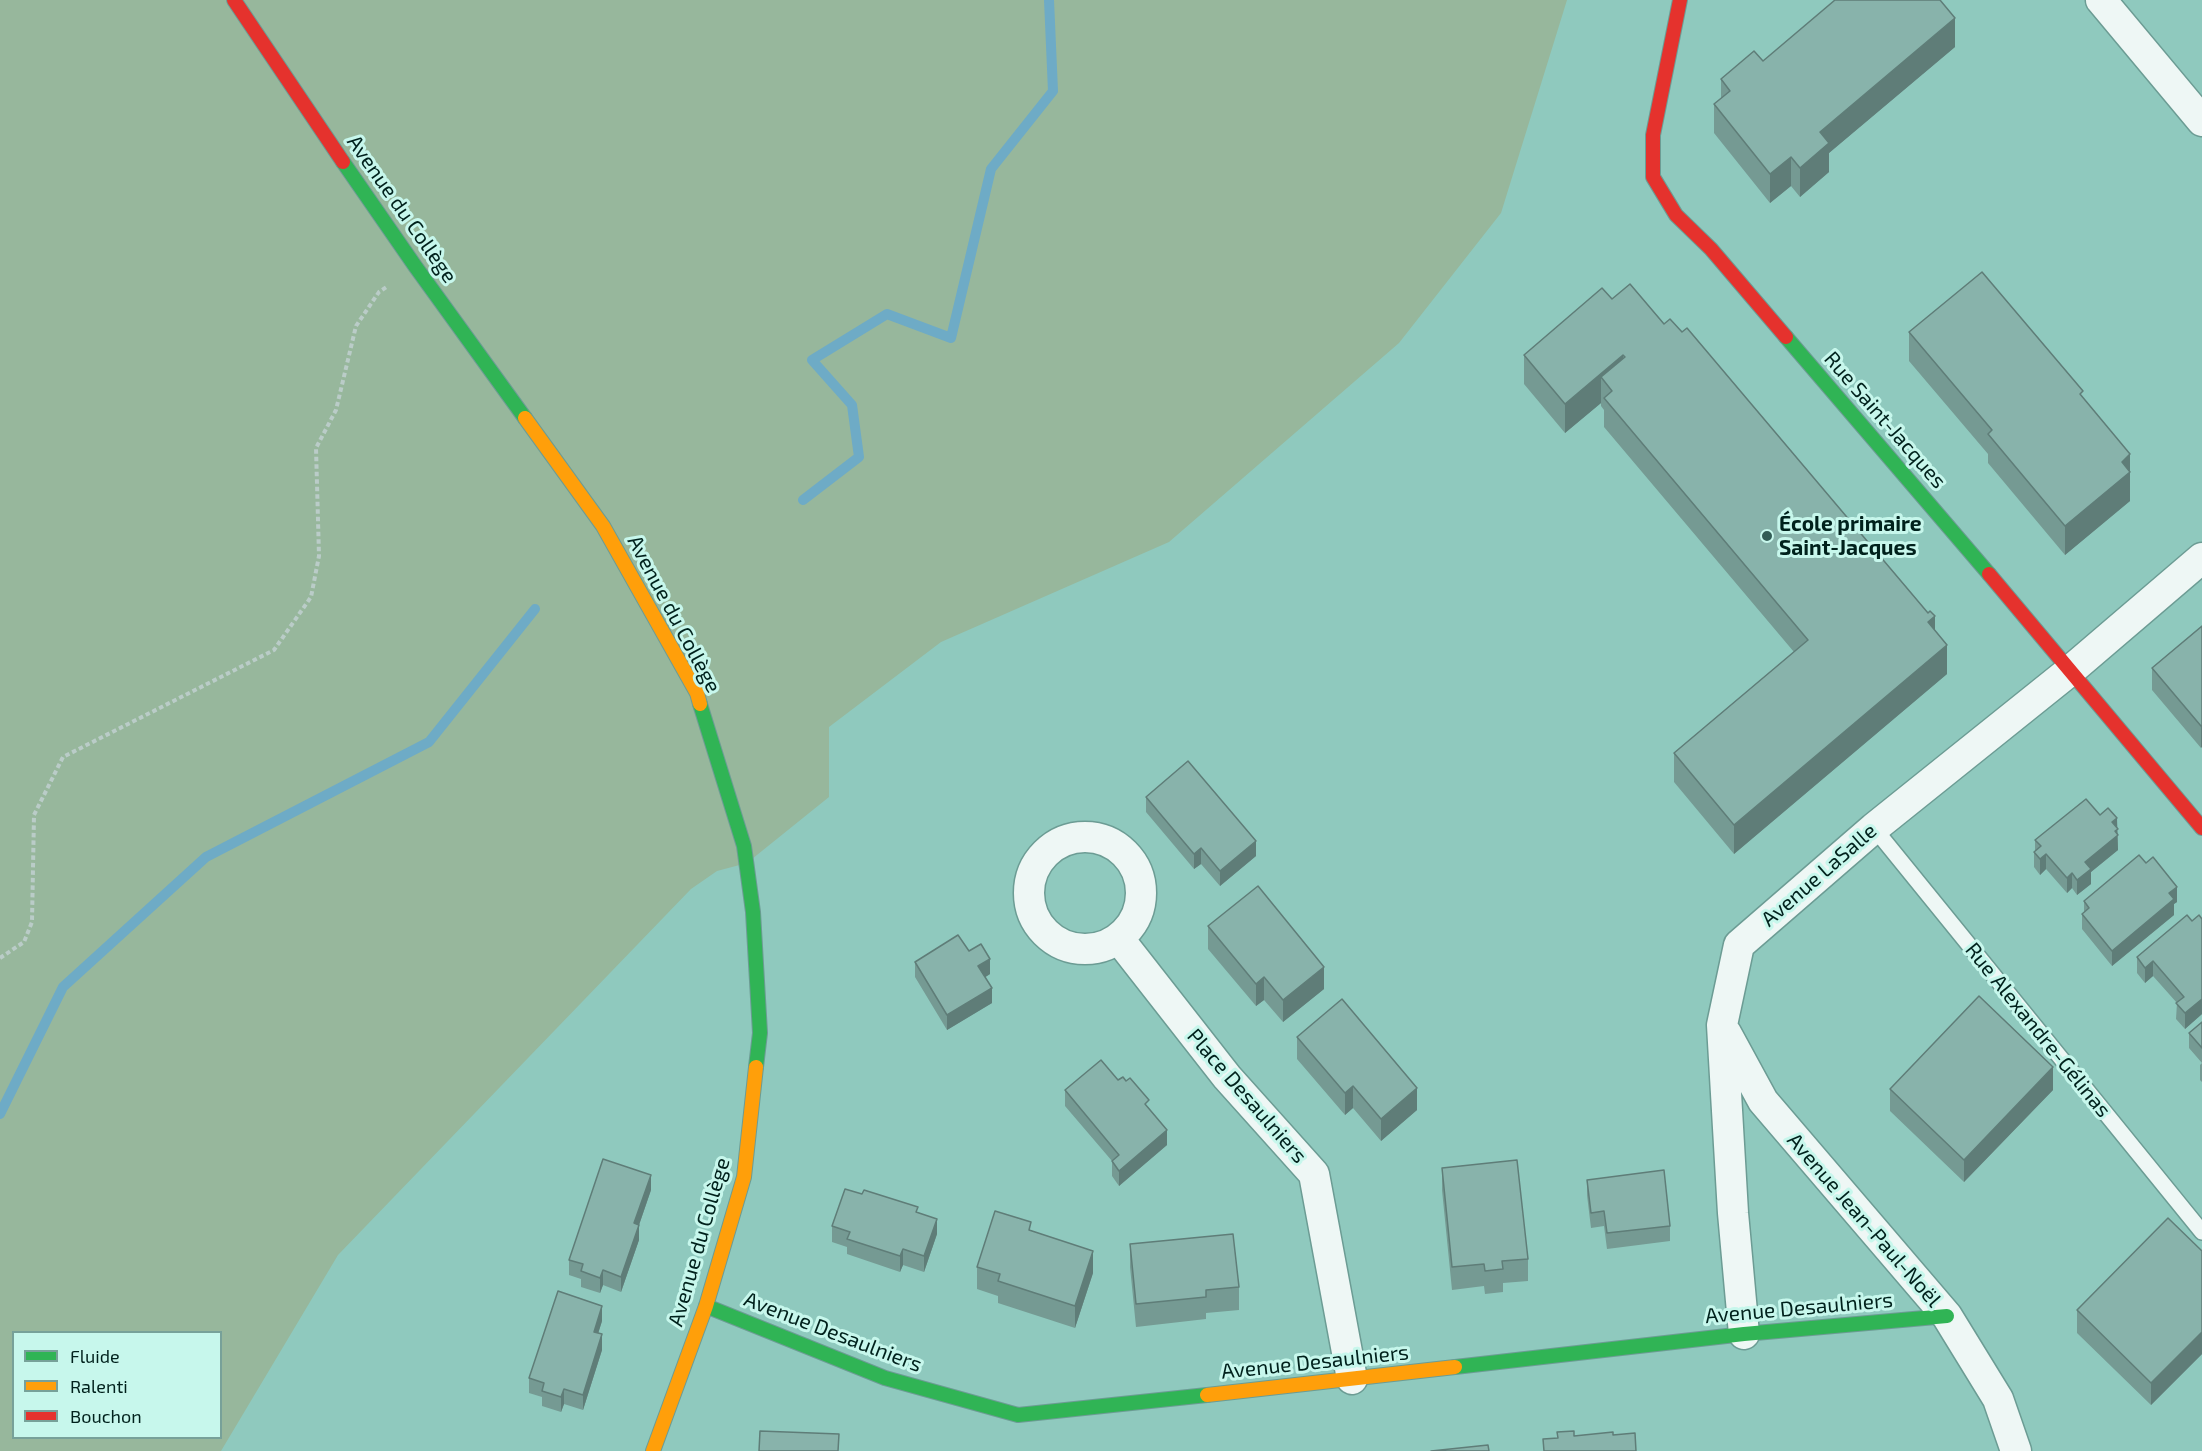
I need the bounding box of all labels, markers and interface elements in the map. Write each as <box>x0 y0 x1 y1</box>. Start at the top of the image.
street label: Avenue du Collège <box>342 130 462 288</box>
street label: Rue Saint-Jacques <box>1819 347 1951 493</box>
place label: École primaire Saint-Jacques <box>1779 511 1922 561</box>
marker: École primaire Saint-Jacques <box>1760 529 1774 543</box>
street label: Avenue du Collège <box>622 531 726 697</box>
street label: Avenue LaSalle <box>1756 818 1882 932</box>
street label: Rue Alexandre-Gélinas <box>1960 938 2116 1122</box>
street label: Place Desaulniers <box>1182 1024 1312 1168</box>
street label: Avenue Jean-Paul-Noël <box>1782 1128 1946 1312</box>
street label: Avenue du Collège <box>663 1155 735 1329</box>
street label: Avenue Desaulniers <box>741 1286 925 1378</box>
street label: Avenue Desaulniers <box>1704 1287 1894 1329</box>
legend <box>12 1331 222 1439</box>
street label: Avenue Desaulniers <box>1220 1340 1410 1384</box>
text: Fluide <box>70 1345 120 1367</box>
text: Ralenti <box>70 1375 128 1397</box>
text: Bouchon <box>70 1405 142 1427</box>

